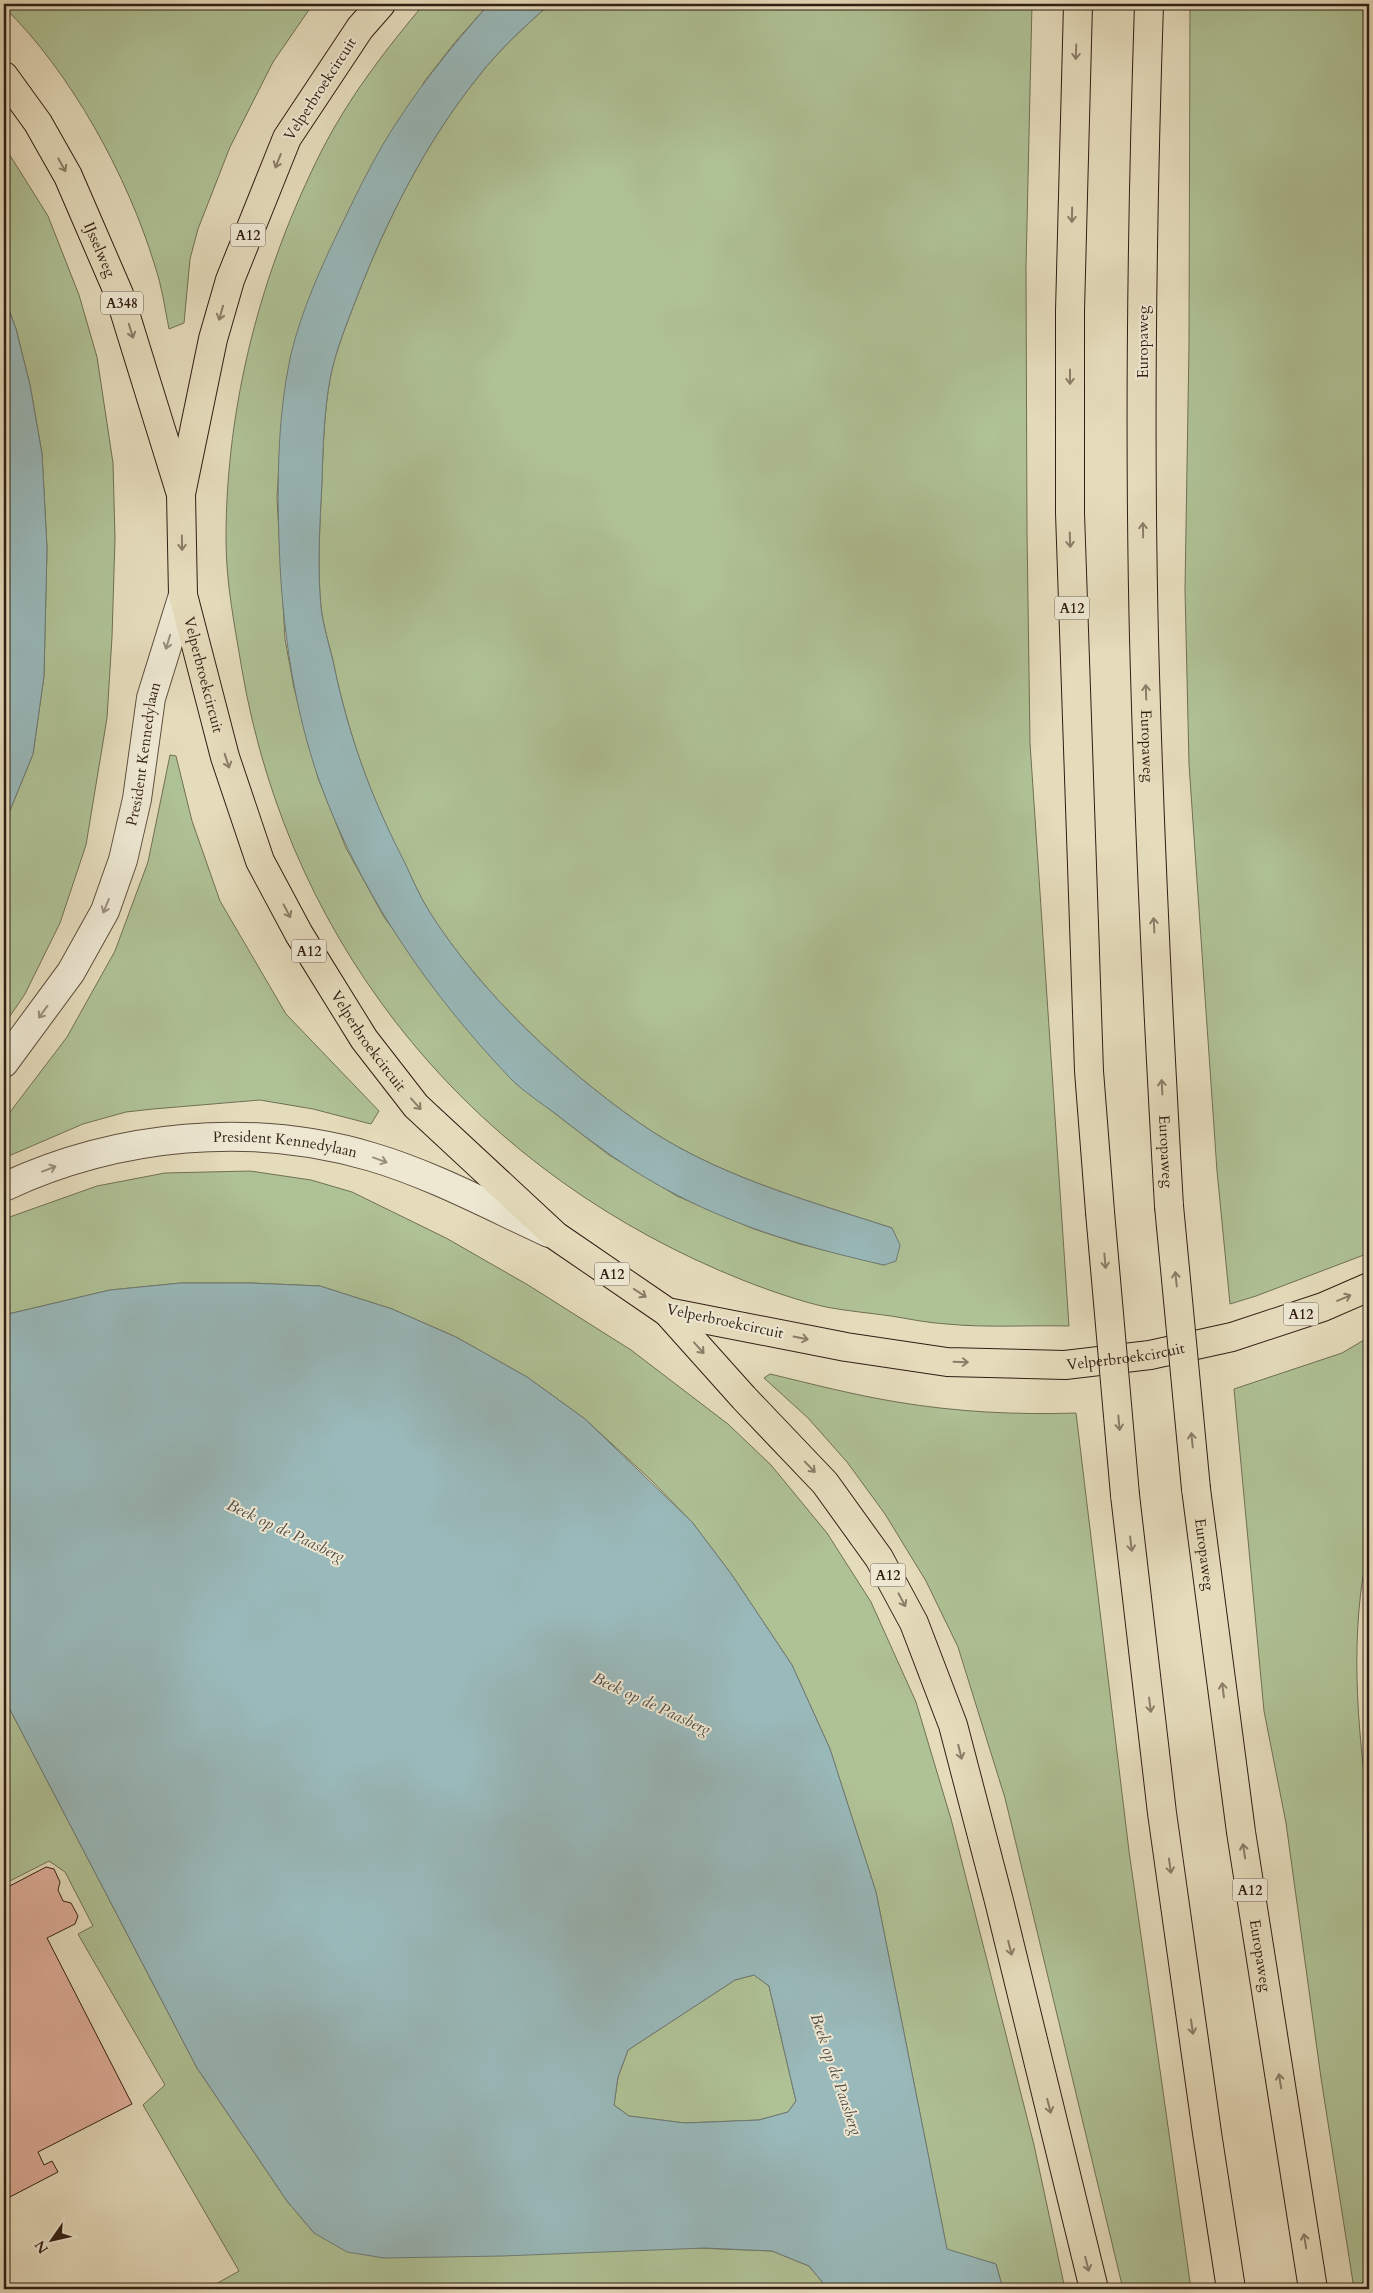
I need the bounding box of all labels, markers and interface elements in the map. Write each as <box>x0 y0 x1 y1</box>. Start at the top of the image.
street label: Velperbroekcircuit <box>279 33 361 144</box>
one-way arrow <box>1071 44 1081 60</box>
one-way arrow <box>272 153 282 168</box>
one-way arrow <box>58 157 67 172</box>
one-way arrow <box>1067 206 1077 223</box>
street label: IJsselweg <box>79 219 121 281</box>
road number: A12 <box>230 224 266 246</box>
road number: A348 <box>101 292 143 314</box>
one-way arrow <box>215 304 225 320</box>
street label: Europaweg <box>1133 305 1153 378</box>
one-way arrow <box>126 323 136 339</box>
one-way arrow <box>1065 369 1075 385</box>
one-way arrow <box>1138 522 1148 538</box>
one-way arrow <box>1066 532 1075 548</box>
one-way arrow <box>177 534 187 550</box>
road number: A12 <box>1054 596 1090 620</box>
street label: Velperbroekcircuit <box>179 615 228 735</box>
one-way arrow <box>163 634 173 650</box>
street label: President Kennedylaan <box>121 679 166 828</box>
one-way arrow <box>1141 685 1151 701</box>
street label: Europaweg <box>1136 709 1159 783</box>
one-way arrow <box>222 753 232 769</box>
one-way arrow <box>101 898 110 913</box>
one-way arrow <box>282 904 292 919</box>
one-way arrow <box>1149 917 1158 933</box>
road number: A12 <box>292 939 326 962</box>
street label: Velperbroekcircuit <box>326 987 411 1096</box>
one-way arrow <box>38 1005 48 1019</box>
one-way arrow <box>1158 1079 1167 1095</box>
one-way arrow <box>410 1098 421 1111</box>
street label: Europaweg <box>1154 1115 1178 1189</box>
street label: President Kennedylaan <box>213 1127 360 1163</box>
one-way arrow <box>372 1155 387 1165</box>
one-way arrow <box>41 1164 56 1173</box>
one-way arrow <box>1100 1253 1109 1269</box>
road number: A12 <box>594 1262 630 1286</box>
one-way arrow <box>1171 1271 1181 1287</box>
one-way arrow <box>633 1288 647 1298</box>
one-way arrow <box>1336 1292 1351 1302</box>
street label: Velperbroekcircuit <box>665 1299 786 1343</box>
road number: A12 <box>1284 1302 1318 1326</box>
one-way arrow <box>792 1334 808 1343</box>
street label: Velperbroekcircuit <box>1065 1338 1187 1375</box>
one-way arrow <box>694 1342 705 1355</box>
one-way arrow <box>952 1357 969 1367</box>
one-way arrow <box>1114 1414 1124 1430</box>
one-way arrow <box>1187 1433 1196 1449</box>
one-way arrow <box>804 1461 816 1474</box>
water label: Beek op de Paasberg <box>223 1494 349 1568</box>
street label: Europaweg <box>1190 1517 1219 1592</box>
one-way arrow <box>1126 1535 1136 1551</box>
road number: A12 <box>870 1564 906 1586</box>
one-way arrow <box>897 1593 907 1608</box>
water label: Beek op de Paasberg <box>589 1667 715 1741</box>
one-way arrow <box>1217 1682 1227 1698</box>
one-way arrow <box>1145 1697 1155 1713</box>
one-way arrow <box>956 1743 966 1759</box>
one-way arrow <box>1239 1843 1249 1859</box>
one-way arrow <box>1165 1858 1175 1874</box>
road number: A12 <box>1232 1878 1268 1902</box>
street label: Europaweg <box>1245 1918 1276 1994</box>
one-way arrow <box>1006 1939 1015 1955</box>
water label: Beek op de Paasberg <box>805 2010 867 2139</box>
one-way arrow <box>1187 2019 1197 2035</box>
one-way arrow <box>1274 2073 1284 2089</box>
one-way arrow <box>1045 2097 1054 2113</box>
north arrow <box>28 2216 78 2266</box>
one-way arrow <box>1300 2233 1310 2249</box>
text: N <box>30 2237 53 2257</box>
one-way arrow <box>1083 2255 1092 2271</box>

